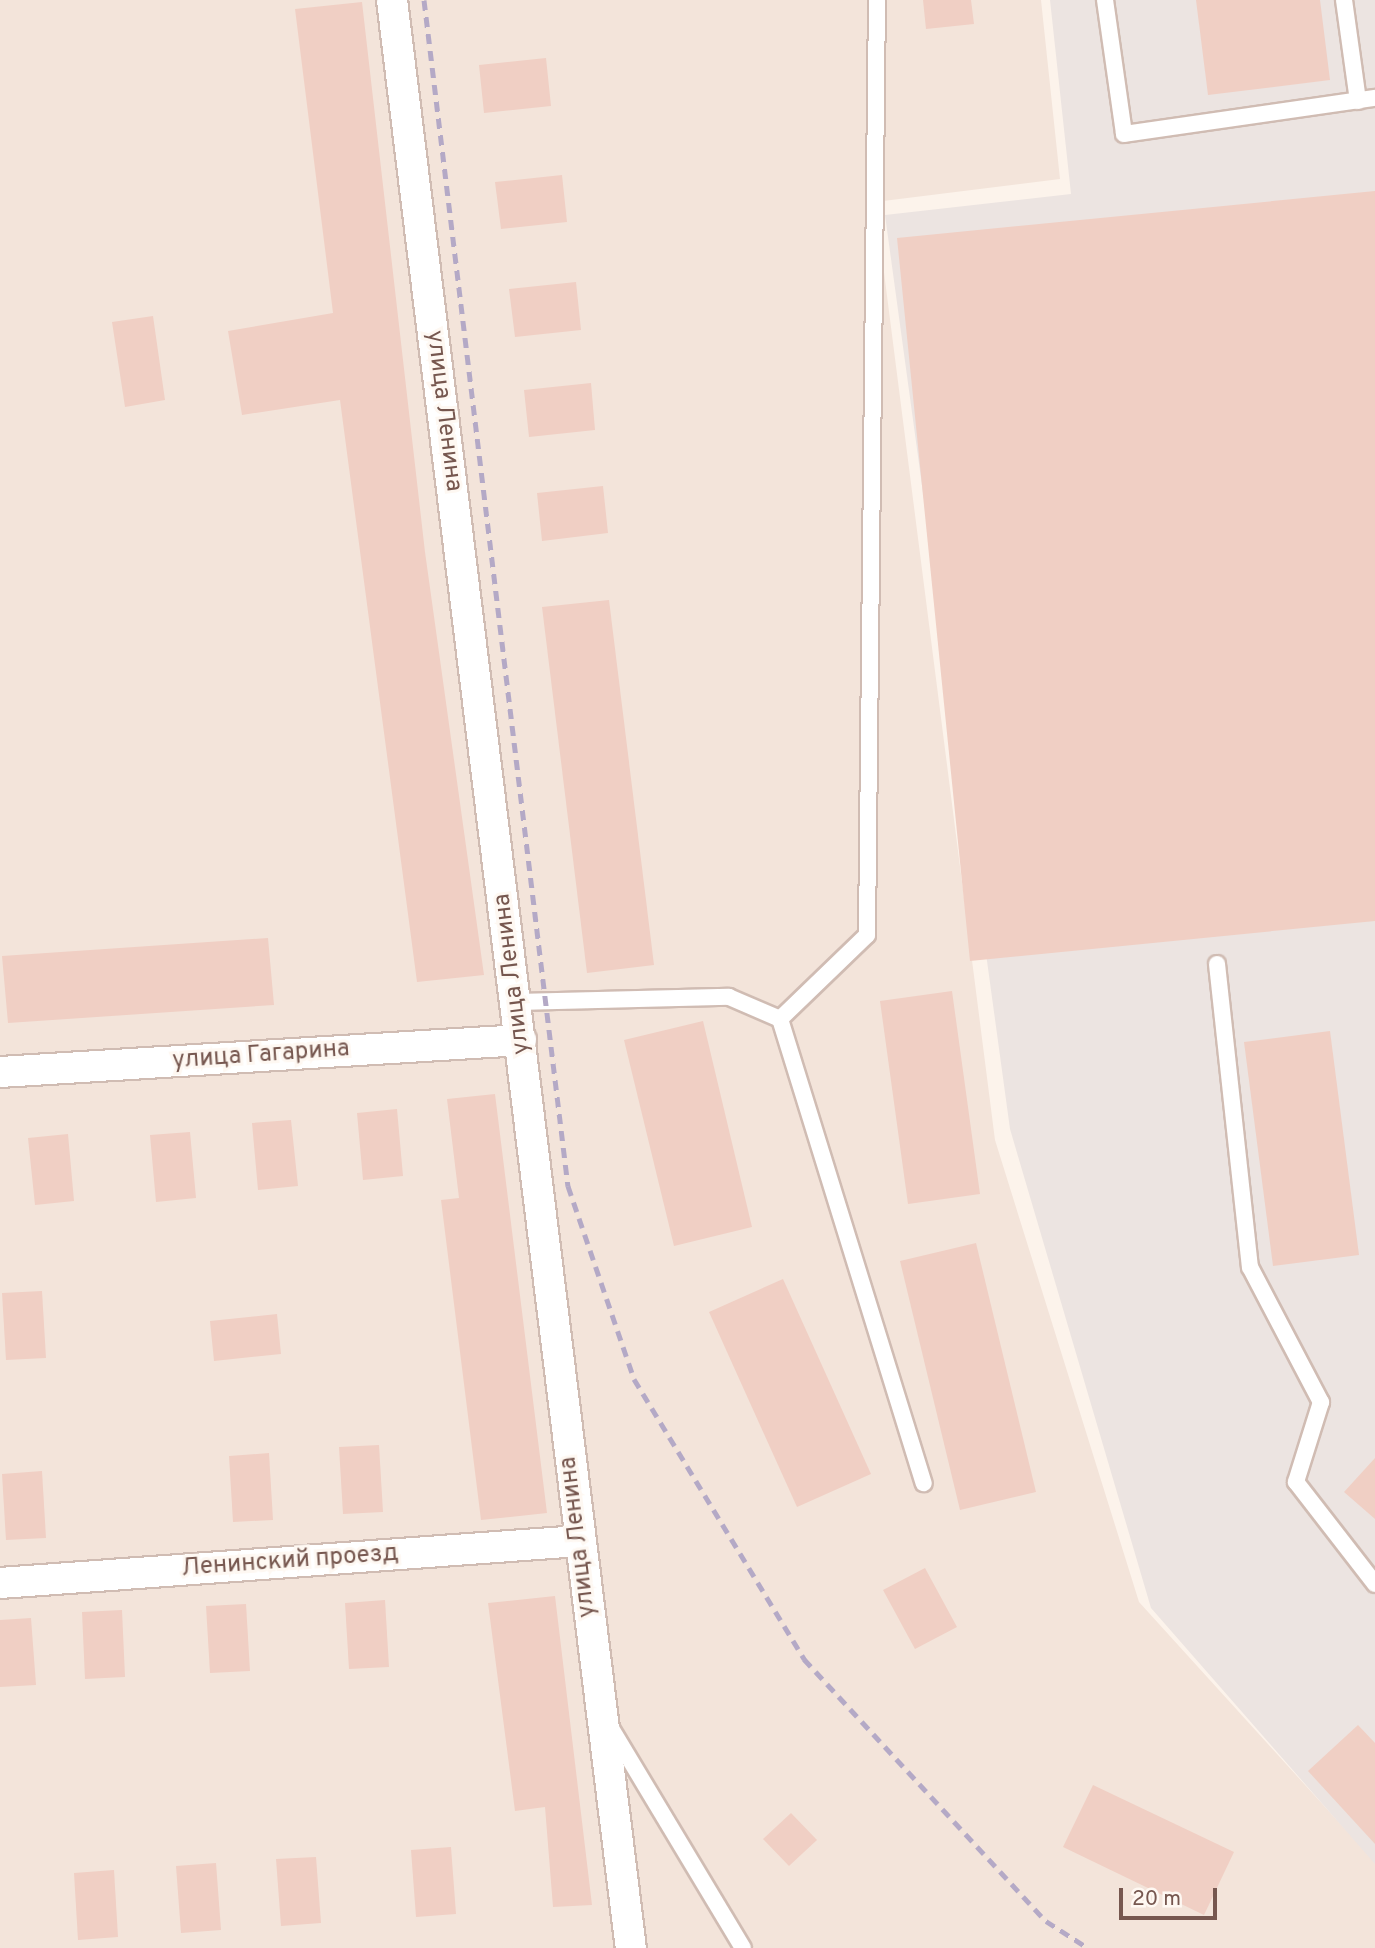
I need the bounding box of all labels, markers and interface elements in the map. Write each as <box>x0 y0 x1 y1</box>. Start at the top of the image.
street label: улица Ленина <box>419 329 467 493</box>
street label: улица Ленина <box>489 892 537 1056</box>
street label: улица Гагарина <box>171 1035 351 1077</box>
street label: улица Ленина <box>555 1455 603 1619</box>
street label: Ленинский проезд <box>180 1540 400 1584</box>
scale bar <box>1123 1874 1221 1918</box>
text: 20 m <box>1132 1886 1181 1913</box>

